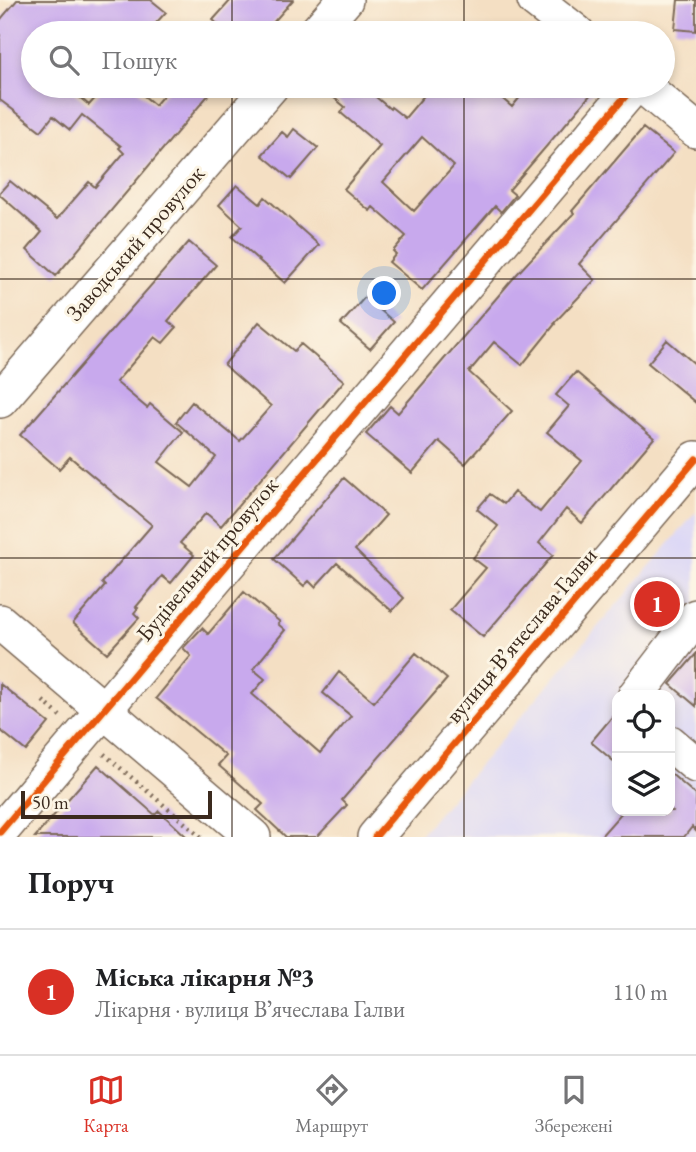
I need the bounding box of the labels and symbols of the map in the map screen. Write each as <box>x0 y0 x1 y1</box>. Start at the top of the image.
street label: Заводський провулок <box>59 159 211 327</box>
your location <box>367 276 401 310</box>
street label: Будівельний провулок <box>129 470 285 648</box>
street label: вулиця Вʼячеслава Галви <box>439 541 603 729</box>
pin: 1 <box>634 578 680 630</box>
scale bar <box>21 788 212 820</box>

